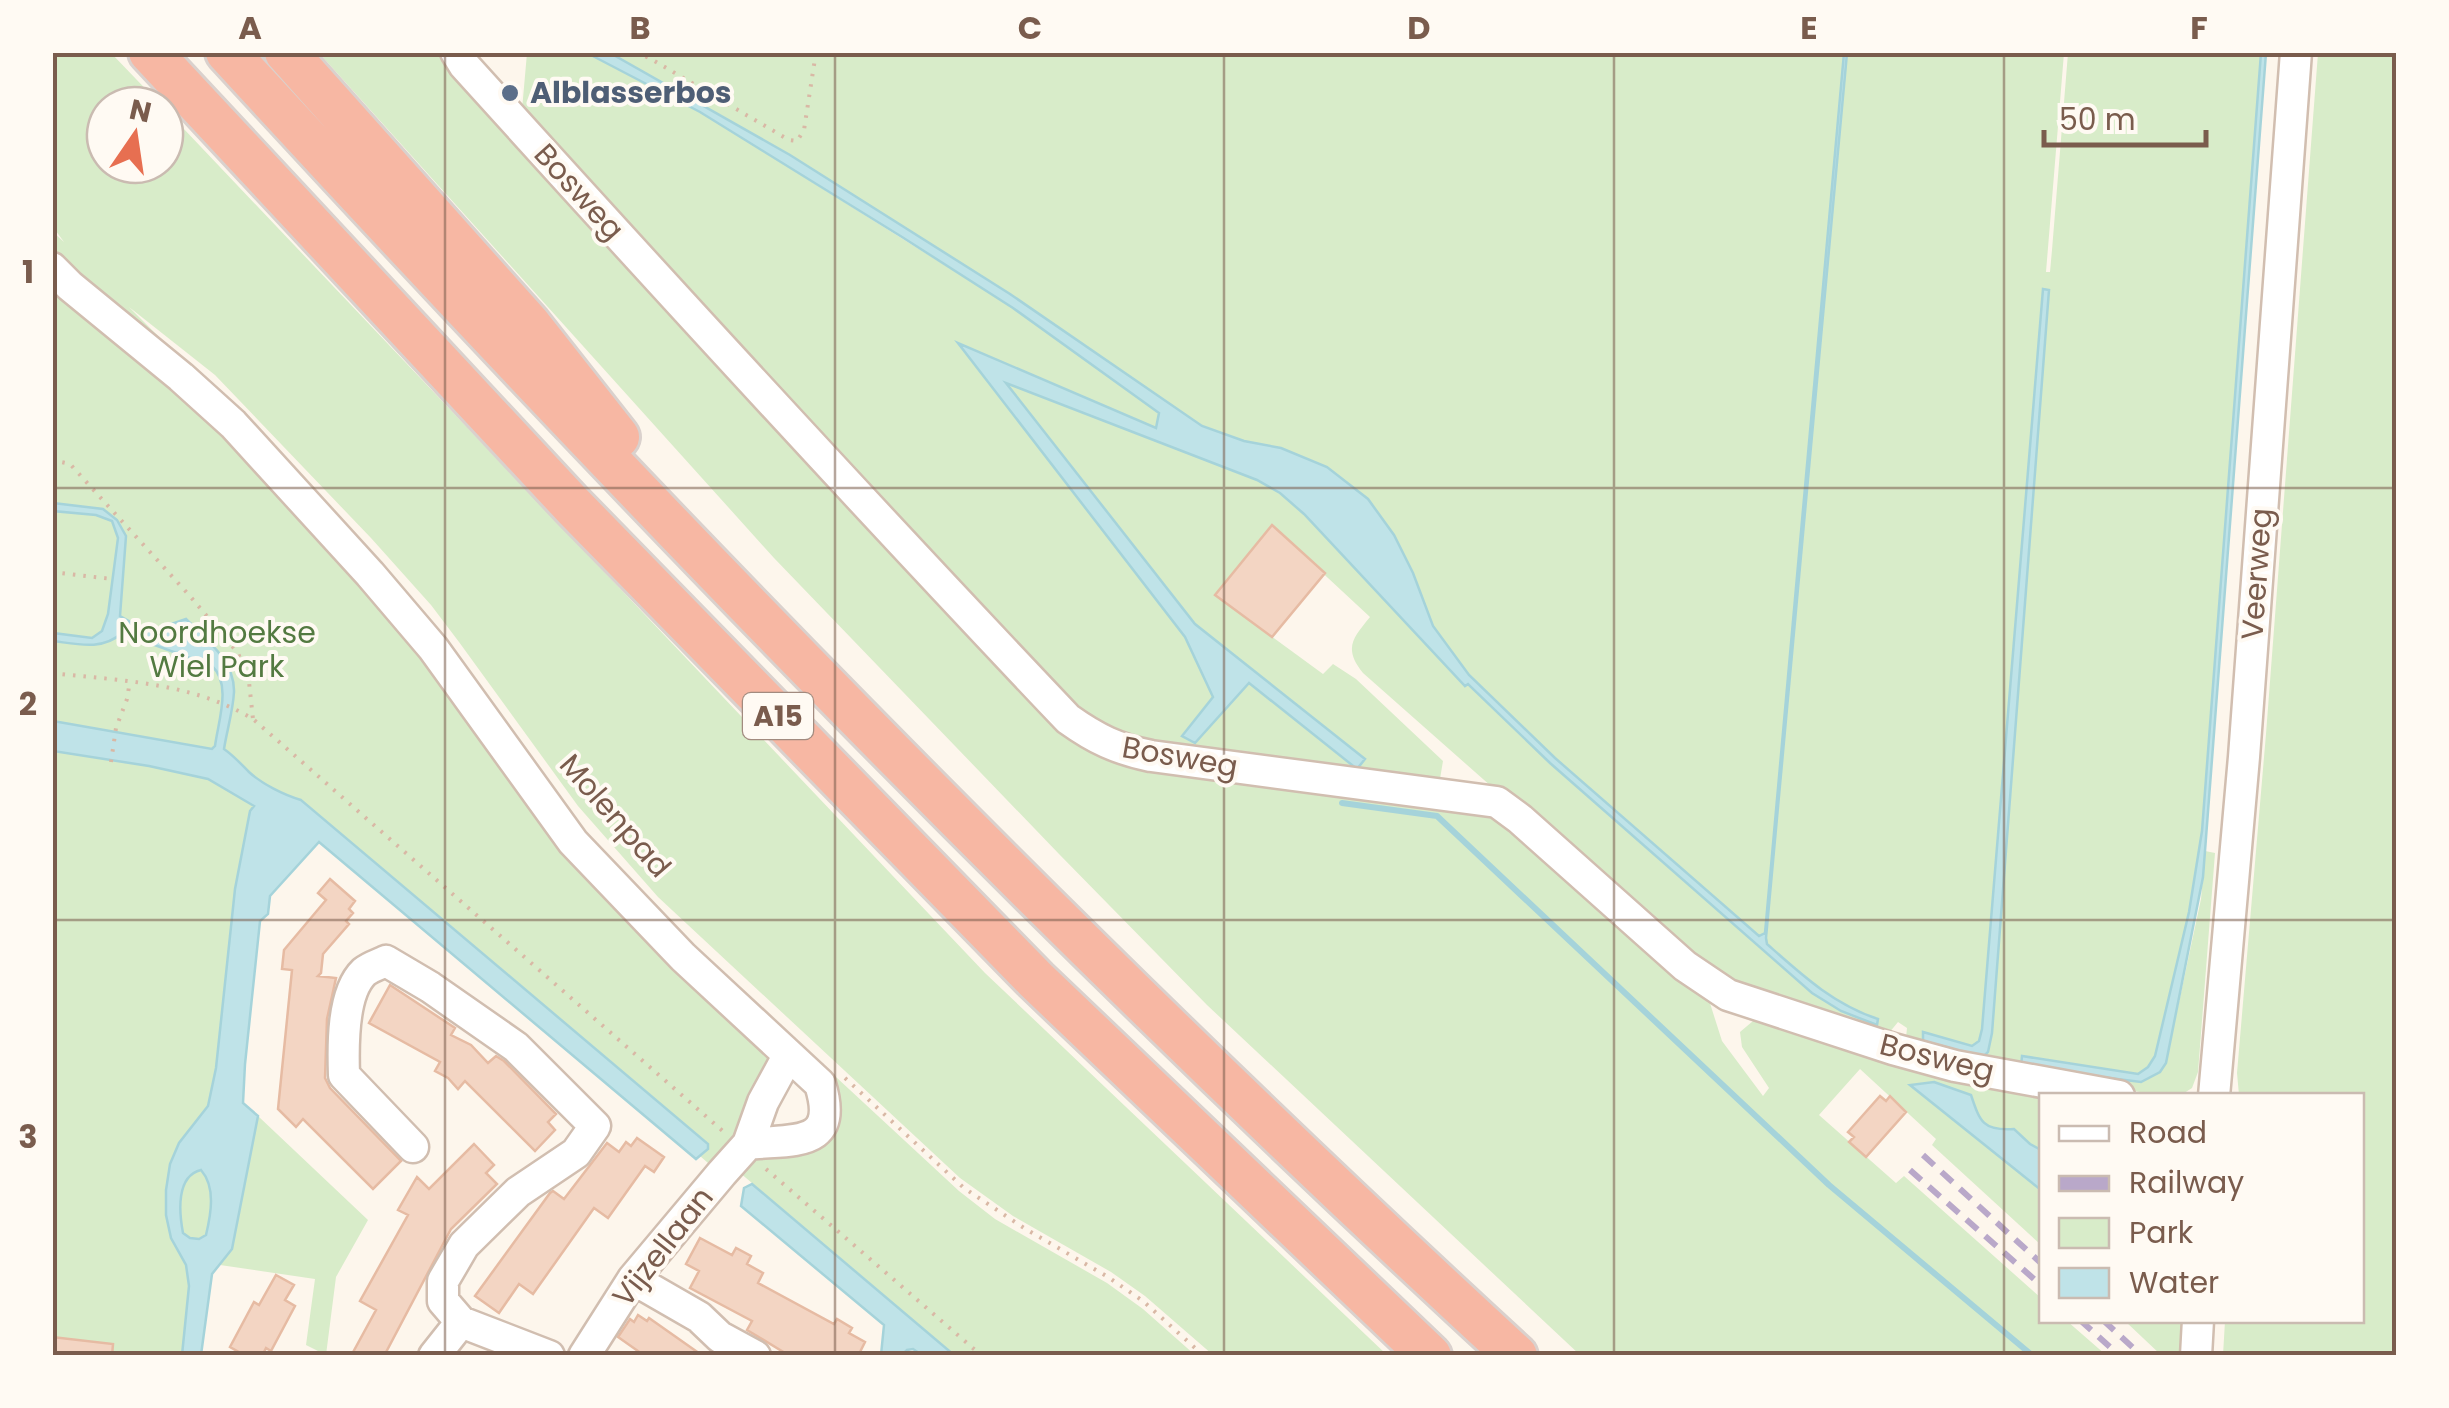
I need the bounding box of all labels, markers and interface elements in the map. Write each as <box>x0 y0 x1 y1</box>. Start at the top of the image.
text: A <box>238 5 262 50</box>
text: B <box>629 5 651 50</box>
text: C <box>1018 5 1042 50</box>
text: D <box>1407 5 1431 50</box>
text: E <box>1800 5 1818 50</box>
text: F <box>2190 5 2208 50</box>
place label: Alblasserbos <box>530 71 732 114</box>
marker: Alblasserbos <box>499 82 521 104</box>
north arrow <box>85 85 185 185</box>
scale bar <box>2044 85 2206 147</box>
text: N <box>126 90 155 132</box>
text: 50 m <box>2059 98 2136 141</box>
street label: Bosweg <box>524 134 634 249</box>
text: 1 <box>22 249 34 294</box>
street label: Veerweg <box>2230 507 2283 641</box>
park label: Noordhoekse Wiel Park <box>118 611 316 688</box>
text: 2 <box>19 681 37 726</box>
road number: A15 <box>743 693 813 739</box>
street label: Bosweg <box>1119 725 1241 788</box>
street label: Molenpad <box>550 745 681 887</box>
street label: Bosweg <box>1875 1023 1999 1092</box>
legend <box>2039 1093 2364 1323</box>
text: Road <box>2129 1111 2207 1154</box>
text: 3 <box>18 1114 38 1159</box>
text: Railway <box>2129 1161 2244 1204</box>
street label: Vijzellaan <box>602 1178 723 1316</box>
text: Park <box>2129 1211 2194 1254</box>
text: Water <box>2129 1261 2219 1304</box>

